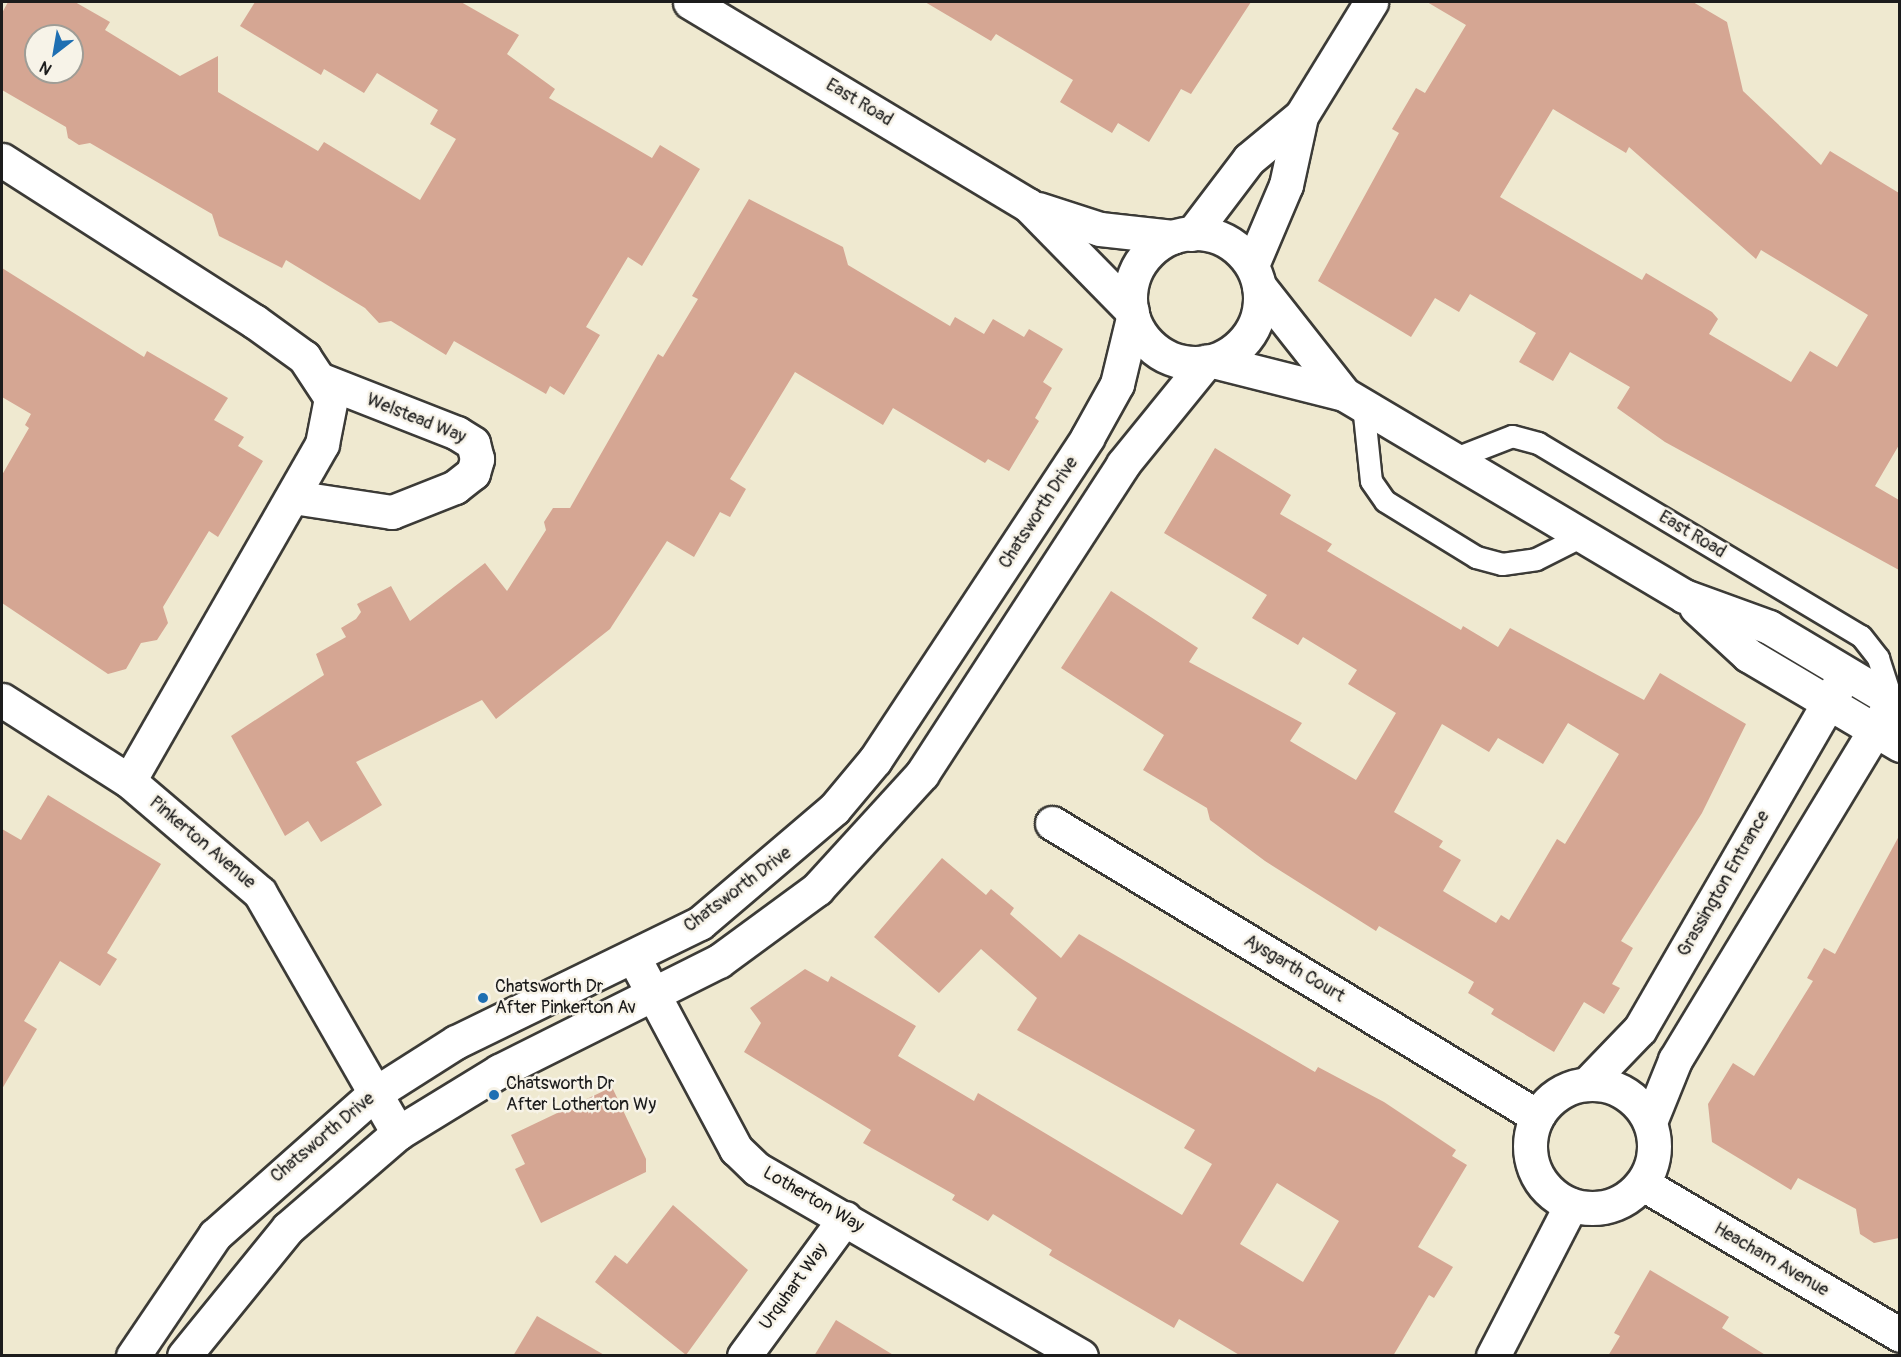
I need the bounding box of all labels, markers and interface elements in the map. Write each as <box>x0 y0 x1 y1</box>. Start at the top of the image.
north arrow <box>24 24 84 84</box>
text: N <box>36 56 56 79</box>
street label: East Road <box>822 75 896 131</box>
street label: Welstead Way <box>363 389 469 449</box>
street label: Chatsworth Drive <box>995 453 1083 573</box>
street label: East Road <box>1655 507 1729 563</box>
street label: Pinkerton Avenue <box>144 792 260 894</box>
street label: Grassington Entrance <box>1673 807 1775 961</box>
street label: Chatsworth Drive <box>680 843 796 937</box>
street label: Aysgarth Court <box>1240 930 1348 1008</box>
place label: Chatsworth Dr After Pinkerton Av <box>495 977 636 1020</box>
marker: Chatsworth Dr After Pinkerton Av <box>476 991 490 1005</box>
place label: Chatsworth Dr After Lotherton Wy <box>506 1074 656 1116</box>
street label: Chatsworth Drive <box>267 1088 379 1188</box>
marker: Chatsworth Dr After Lotherton Wy <box>487 1088 501 1102</box>
street label: Lotherton Way <box>759 1162 867 1238</box>
street label: Heacham Avenue <box>1710 1218 1832 1302</box>
street label: Urquhart Way <box>755 1240 833 1334</box>

